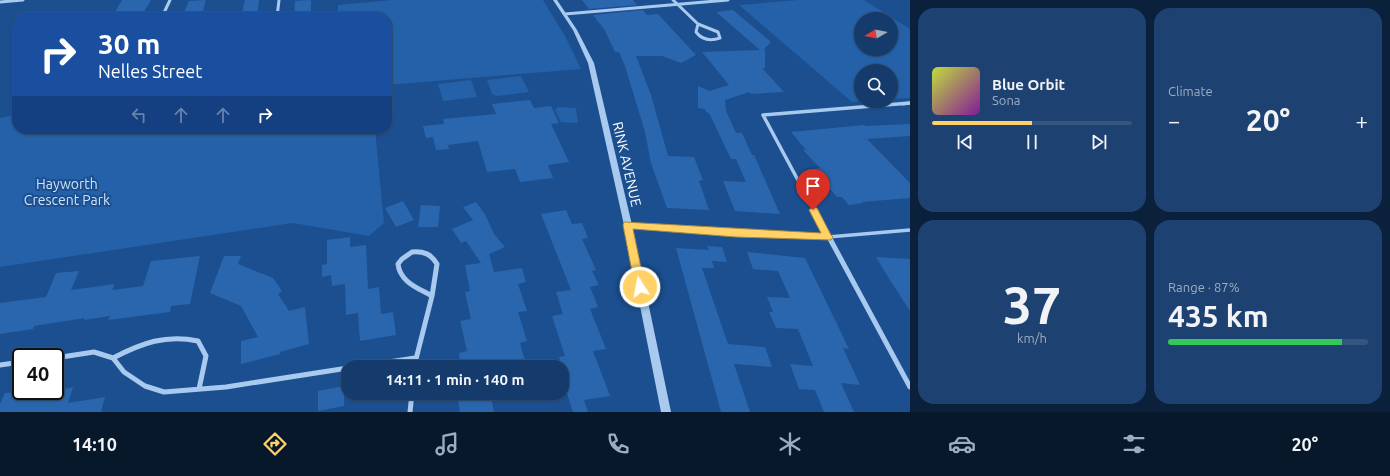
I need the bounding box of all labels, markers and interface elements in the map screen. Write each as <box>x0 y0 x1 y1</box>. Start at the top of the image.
north arrow <box>854 12 898 56</box>
map controls <box>854 12 898 108</box>
icon: right <box>32 28 84 80</box>
text: 30 m <box>98 28 160 59</box>
text: Nelles Street <box>98 61 202 81</box>
button: search <box>854 64 898 108</box>
text: Blue Orbit <box>992 76 1065 93</box>
text: Climate <box>1168 84 1213 98</box>
text: Sona <box>992 93 1021 107</box>
text: 20° <box>1246 103 1290 137</box>
icon: left <box>128 104 150 126</box>
icon: ahead <box>170 104 192 126</box>
icon: ahead <box>212 104 234 126</box>
icon: right <box>254 104 276 126</box>
text: − <box>1168 108 1180 133</box>
text: + <box>1356 108 1368 133</box>
street label: RINK AVENUE <box>609 120 645 208</box>
icon: previous <box>954 131 976 153</box>
icon: pause <box>1021 131 1043 153</box>
icon: next <box>1088 131 1110 153</box>
pin <box>796 169 830 210</box>
icon: arrive <box>802 175 824 197</box>
park label: Hayworth Crescent Park <box>24 176 110 208</box>
position arrow <box>619 266 661 308</box>
text: 37 <box>1003 276 1061 334</box>
text: Range · 87% <box>1168 280 1240 294</box>
text: 435 km <box>1168 299 1269 333</box>
text: km/h <box>1017 331 1047 345</box>
speed limit sign: 40 <box>12 348 64 400</box>
text: 14:11 · 1 min · 140 m <box>386 371 524 388</box>
icon: directions <box>261 430 289 458</box>
icon: music <box>433 430 461 458</box>
icon: phone <box>604 430 632 458</box>
icon: climate <box>776 430 804 458</box>
icon: car <box>948 430 976 458</box>
icon: filters <box>1120 430 1148 458</box>
text: 14:10 <box>72 434 117 454</box>
text: 20° <box>1291 434 1318 454</box>

